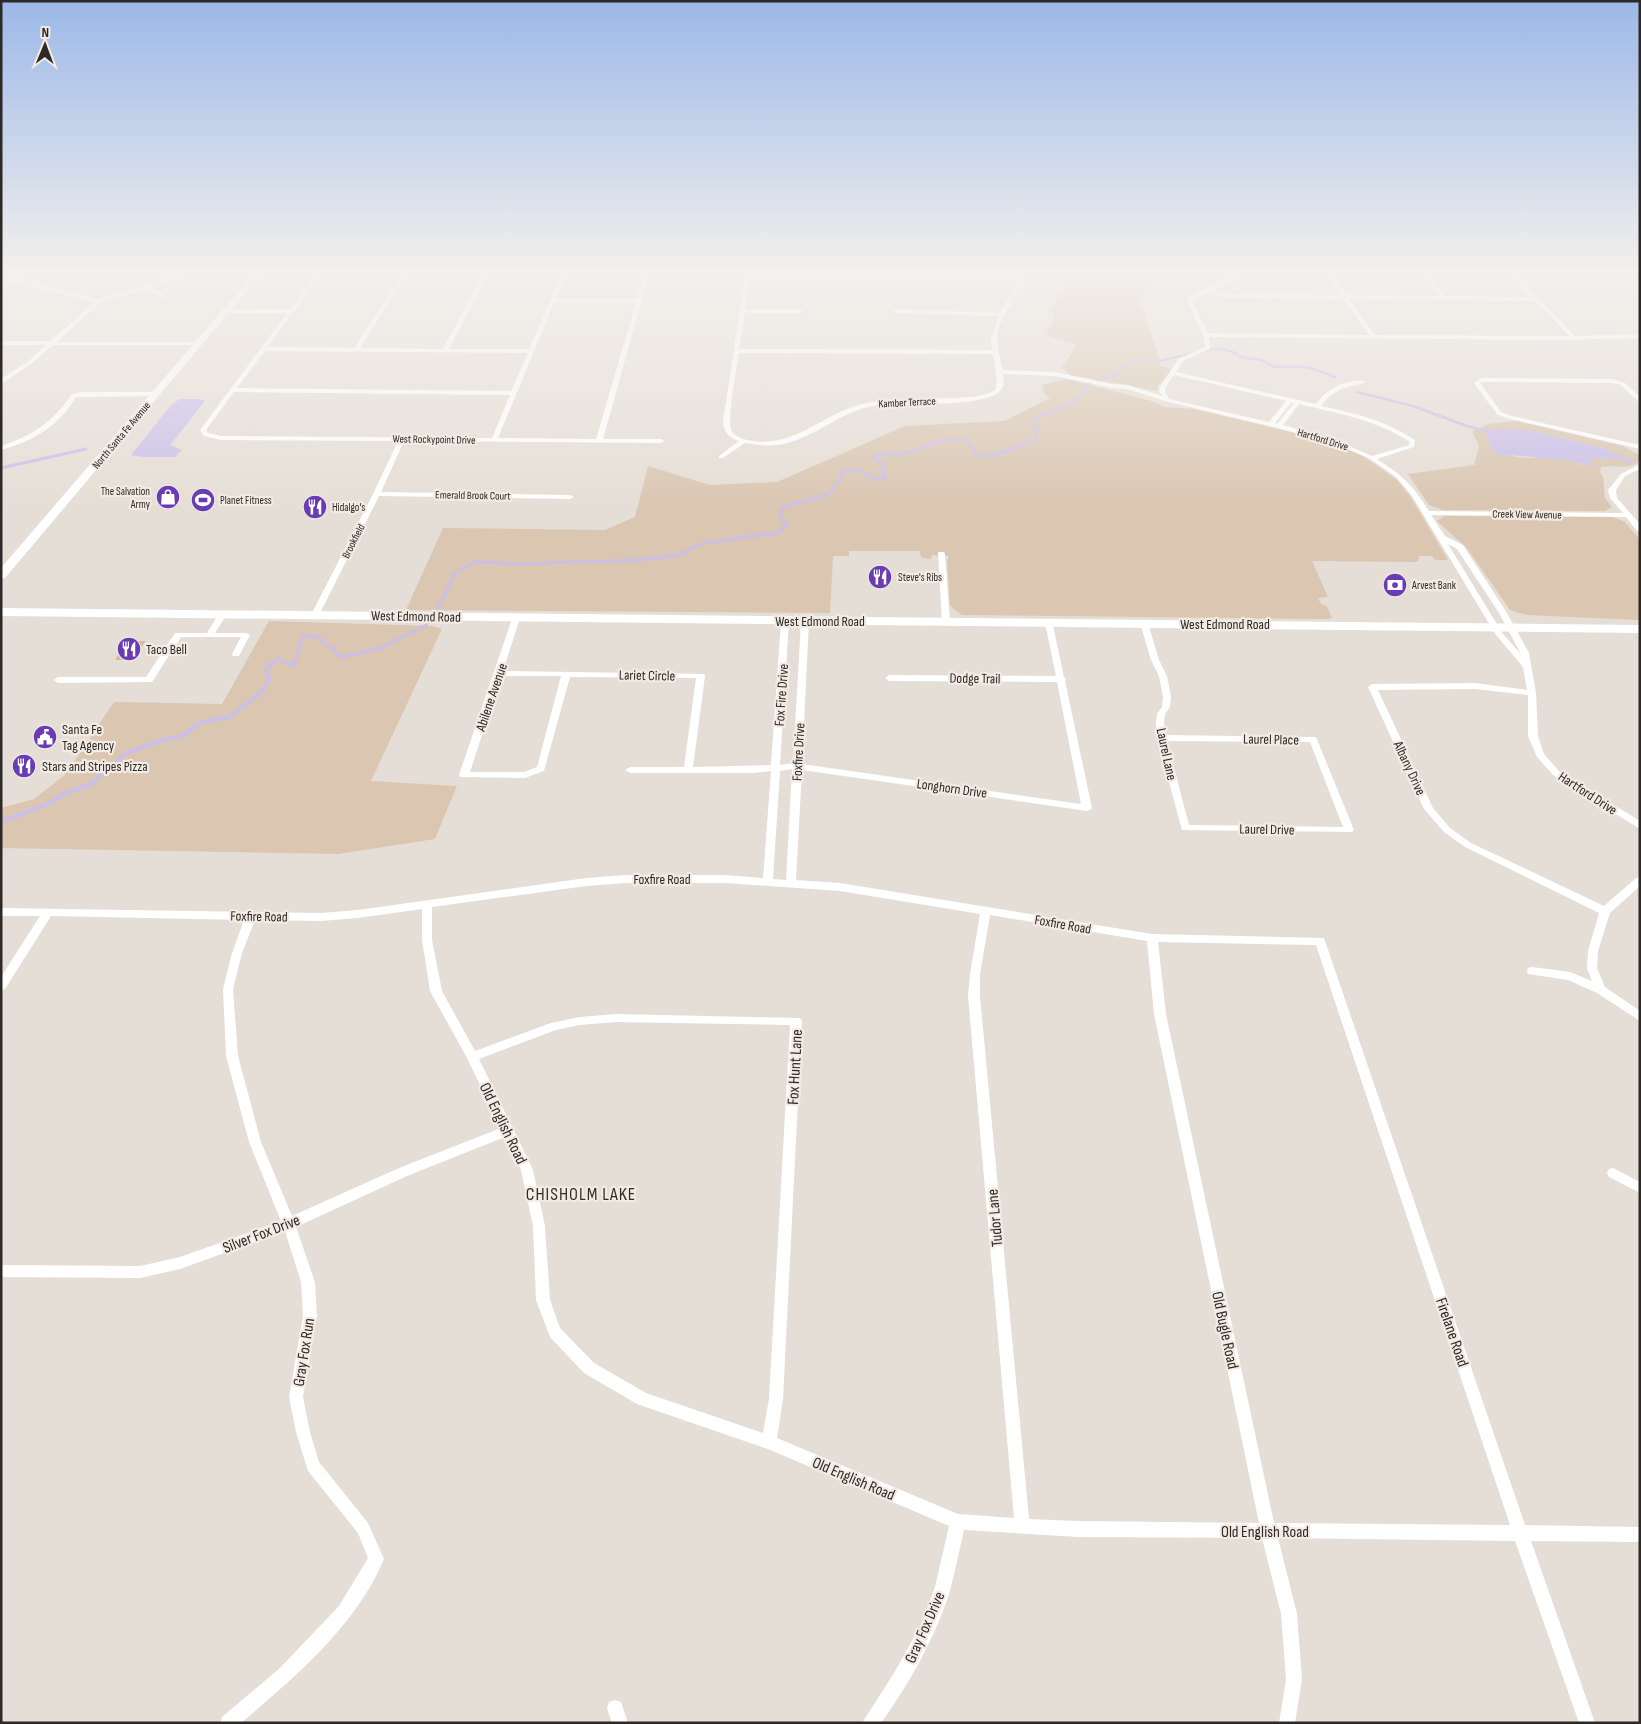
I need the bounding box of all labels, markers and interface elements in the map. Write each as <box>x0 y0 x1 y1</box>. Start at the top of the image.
north arrow <box>20 20 70 70</box>
text: N <box>41 24 49 41</box>
street label: Kamber Terrace <box>878 395 936 410</box>
street label: North Santa Fe Avenue <box>90 399 153 471</box>
street label: Hartford Drive <box>1296 426 1350 453</box>
street label: West Rockypoint Drive <box>392 432 476 447</box>
shop icon: The Salvation Army <box>155 484 181 510</box>
place label: The Salvation Army <box>101 485 151 511</box>
sports icon: Planet Fitness <box>190 487 216 513</box>
street label: Emerald Brook Court <box>435 488 512 503</box>
place label: Planet Fitness <box>220 494 272 507</box>
restaurant icon: Hidalgo's <box>302 494 328 520</box>
place label: Hidalgo's <box>332 501 365 514</box>
street label: Creek View Avenue <box>1492 507 1562 522</box>
street label: Brookfield <box>339 521 368 561</box>
restaurant icon: Steve's Ribs <box>867 564 893 590</box>
place label: Steve's Ribs <box>898 571 942 584</box>
bank icon: Arvest Bank <box>1382 572 1408 598</box>
place label: Arvest Bank <box>1411 579 1457 592</box>
street label: West Edmond Road <box>371 607 461 626</box>
street label: West Edmond Road <box>775 613 865 630</box>
street label: West Edmond Road <box>1180 616 1270 633</box>
restaurant icon: Taco Bell <box>116 636 142 662</box>
place label: Taco Bell <box>146 641 187 658</box>
street label: Abilene Avenue <box>472 661 511 734</box>
street label: Fox Fire Drive <box>771 663 792 727</box>
street label: Lariet Circle <box>619 667 675 684</box>
street label: Dodge Trail <box>949 670 1001 687</box>
place label: Santa Fe Tag Agency <box>62 721 115 754</box>
street label: Foxfire Drive <box>788 722 809 782</box>
public building icon: Santa Fe Tag Agency <box>32 724 58 750</box>
street label: Laurel Lane <box>1153 726 1180 782</box>
street label: Laurel Place <box>1243 731 1299 748</box>
street label: Albany Drive <box>1389 737 1430 798</box>
restaurant icon: Stars and Stripes Pizza <box>11 753 37 779</box>
place label: Stars and Stripes Pizza <box>42 758 148 775</box>
street label: Hartford Drive <box>1555 768 1620 819</box>
street label: Longhorn Drive <box>916 775 988 802</box>
street label: Laurel Drive <box>1239 821 1295 838</box>
street label: Foxfire Road <box>633 871 691 888</box>
street label: Foxfire Road <box>230 908 288 925</box>
street label: Foxfire Road <box>1033 911 1093 938</box>
street label: Fox Hunt Lane <box>784 1029 807 1105</box>
street label: Old English Road <box>475 1080 530 1167</box>
district label: CHISHOLM LAKE <box>526 1184 636 1205</box>
street label: Tudor Lane <box>984 1188 1007 1248</box>
street label: Silver Fox Drive <box>220 1211 303 1258</box>
street label: Old Bugle Road <box>1207 1290 1242 1371</box>
street label: Firelane Road <box>1431 1296 1472 1369</box>
street label: Gray Fox Run <box>290 1317 319 1388</box>
street label: Old English Road <box>809 1453 898 1505</box>
street label: Old English Road <box>1221 1523 1309 1542</box>
street label: Gray Fox Drive <box>901 1589 949 1666</box>

